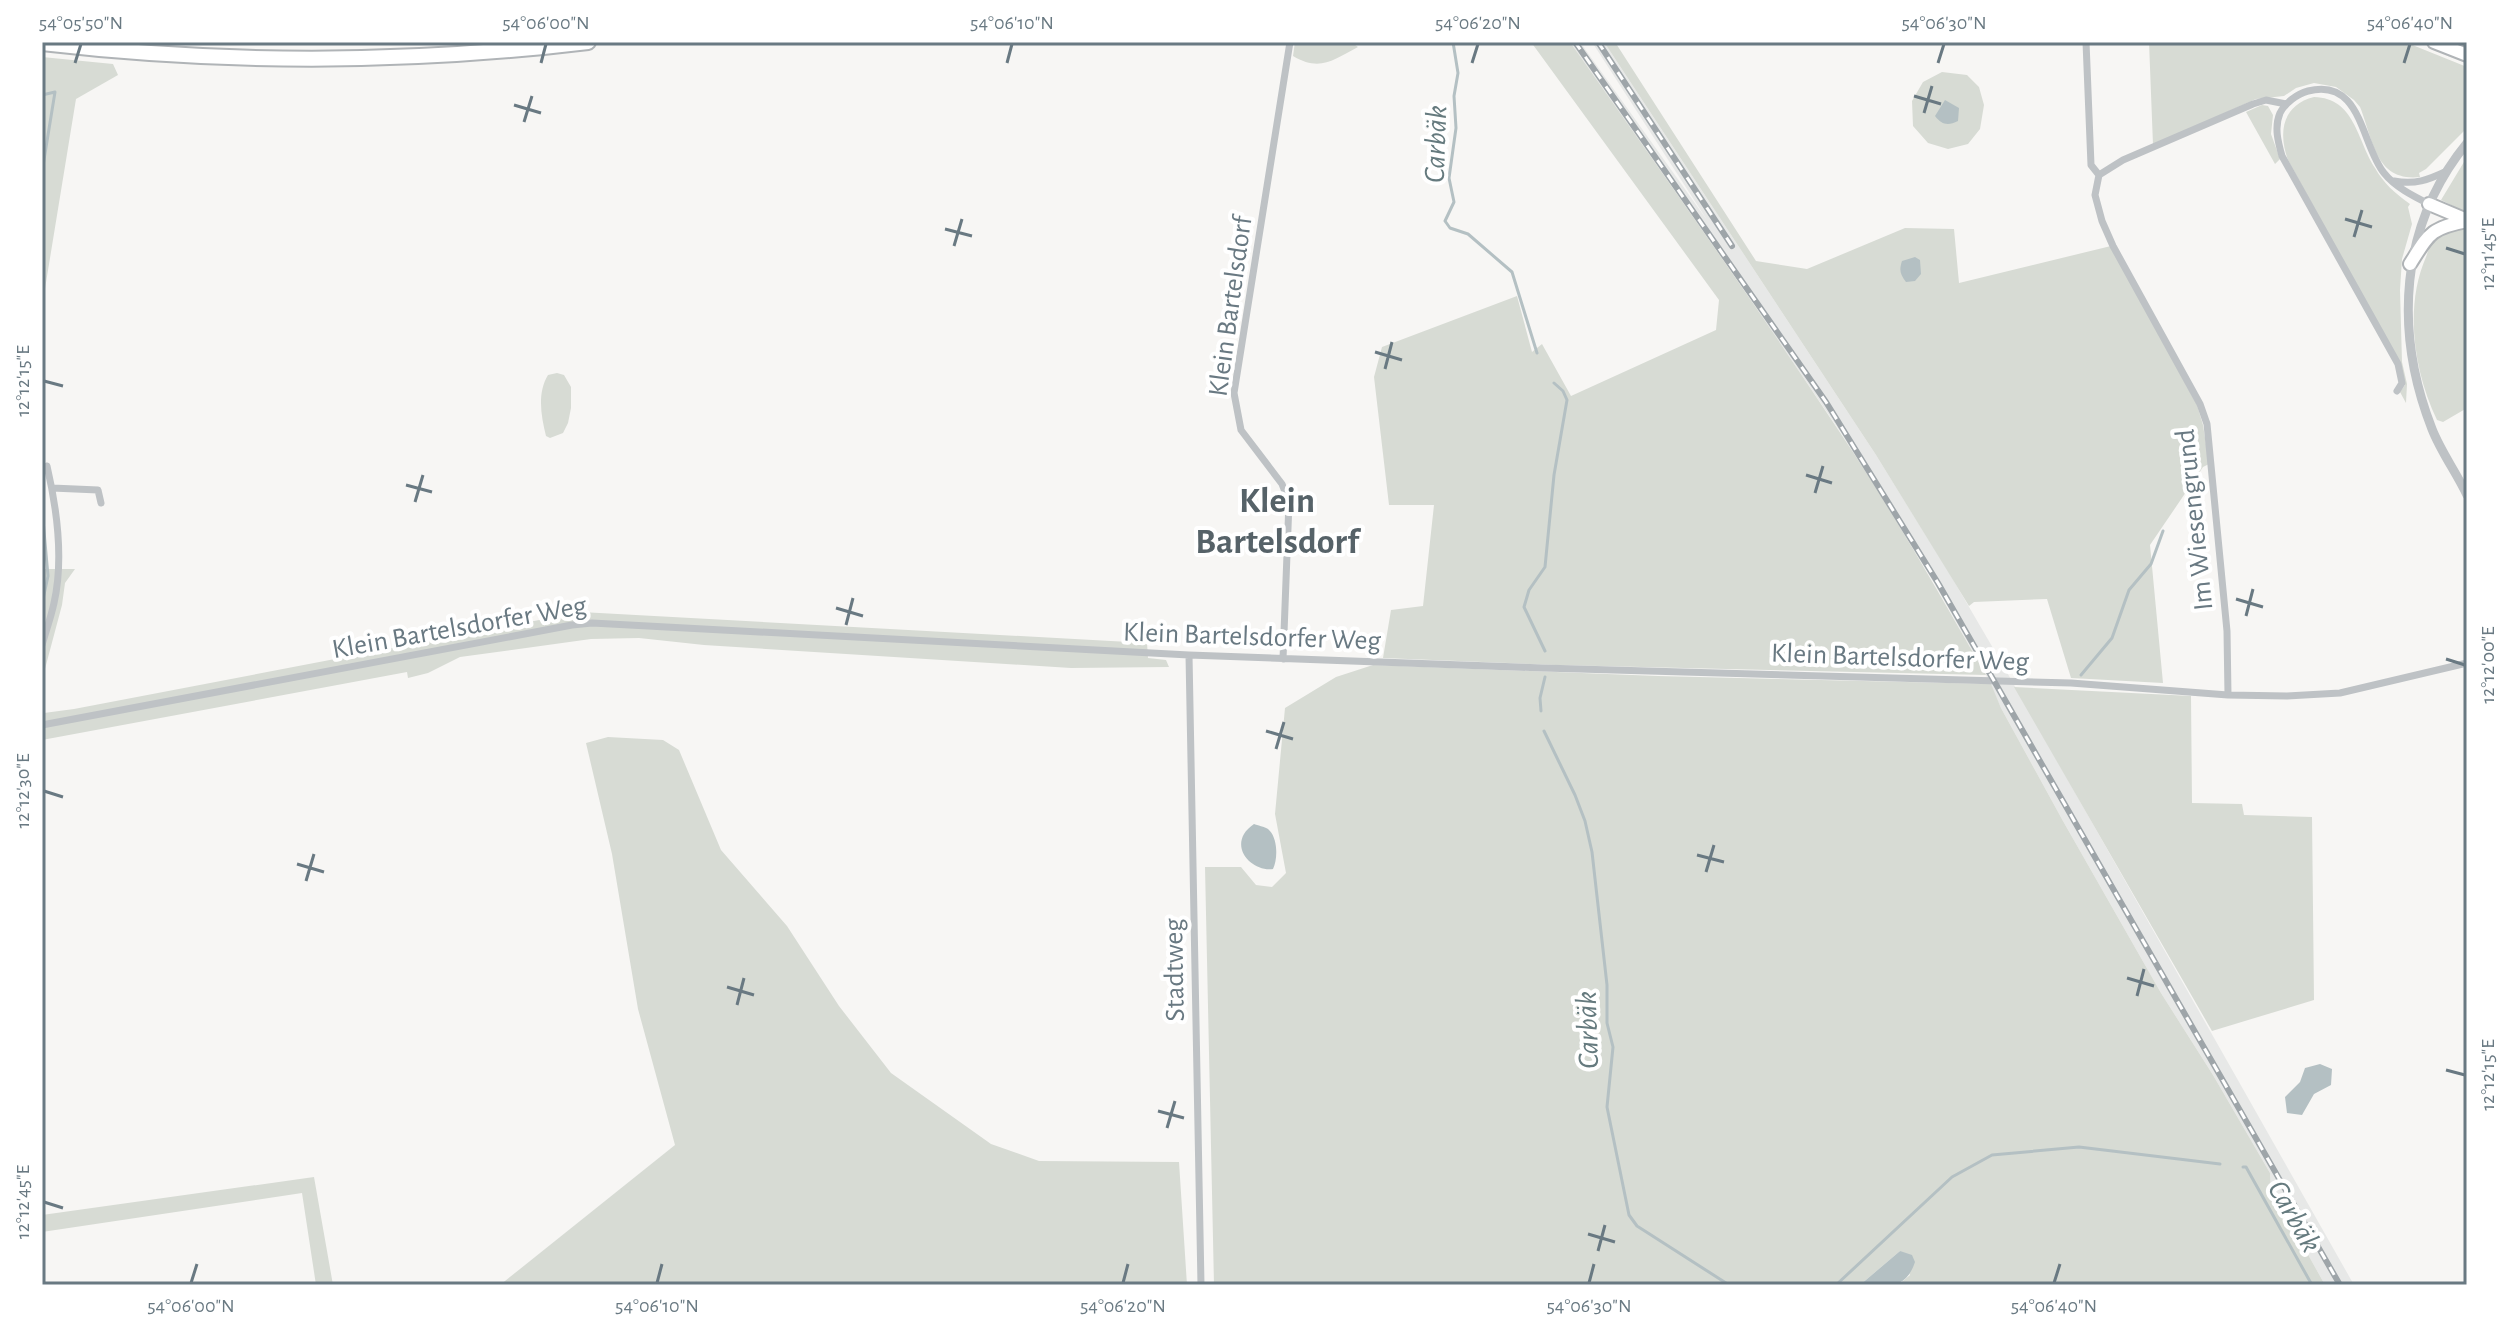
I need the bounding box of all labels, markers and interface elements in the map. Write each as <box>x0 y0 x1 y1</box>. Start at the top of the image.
text: 54°05'50"N <box>39 13 123 33</box>
text: 54°06'00"N <box>502 13 590 33</box>
text: 54°06'10"N <box>970 13 1054 33</box>
text: 54°06'20"N <box>1435 13 1521 33</box>
text: 54°06'30"N <box>1901 13 1987 33</box>
text: 54°06'40"N <box>2367 13 2453 33</box>
water label: Carbäk <box>1420 105 1452 183</box>
street label: Klein Bartelsdorf <box>1204 213 1258 398</box>
text: 12°11'45"E <box>2478 218 2498 290</box>
text: 12°12'15"E <box>13 345 33 417</box>
street label: Im Wiesengrund <box>2172 428 2218 612</box>
district label: Klein Bartelsdorf <box>1195 483 1362 560</box>
street label: Klein Bartelsdorfer Weg <box>330 592 589 664</box>
street label: Klein Bartelsdorfer Weg <box>1122 619 1382 656</box>
text: 12°12'00"E <box>2478 626 2498 704</box>
street label: Klein Bartelsdorfer Weg <box>1770 640 2030 677</box>
text: 12°12'30"E <box>13 753 33 829</box>
street label: Stadtweg <box>1160 918 1190 1022</box>
water label: Carbäk <box>1572 991 1604 1069</box>
text: 12°12'15"E <box>2478 1039 2498 1111</box>
text: 12°12'45"E <box>13 1164 33 1239</box>
water label: Carbäk <box>2262 1175 2327 1258</box>
text: 54°06'00"N <box>147 1296 235 1316</box>
text: 54°06'10"N <box>615 1296 699 1316</box>
text: 54°06'20"N <box>1080 1296 1166 1316</box>
text: 54°06'30"N <box>1546 1296 1632 1316</box>
text: 54°06'40"N <box>2011 1296 2097 1316</box>

